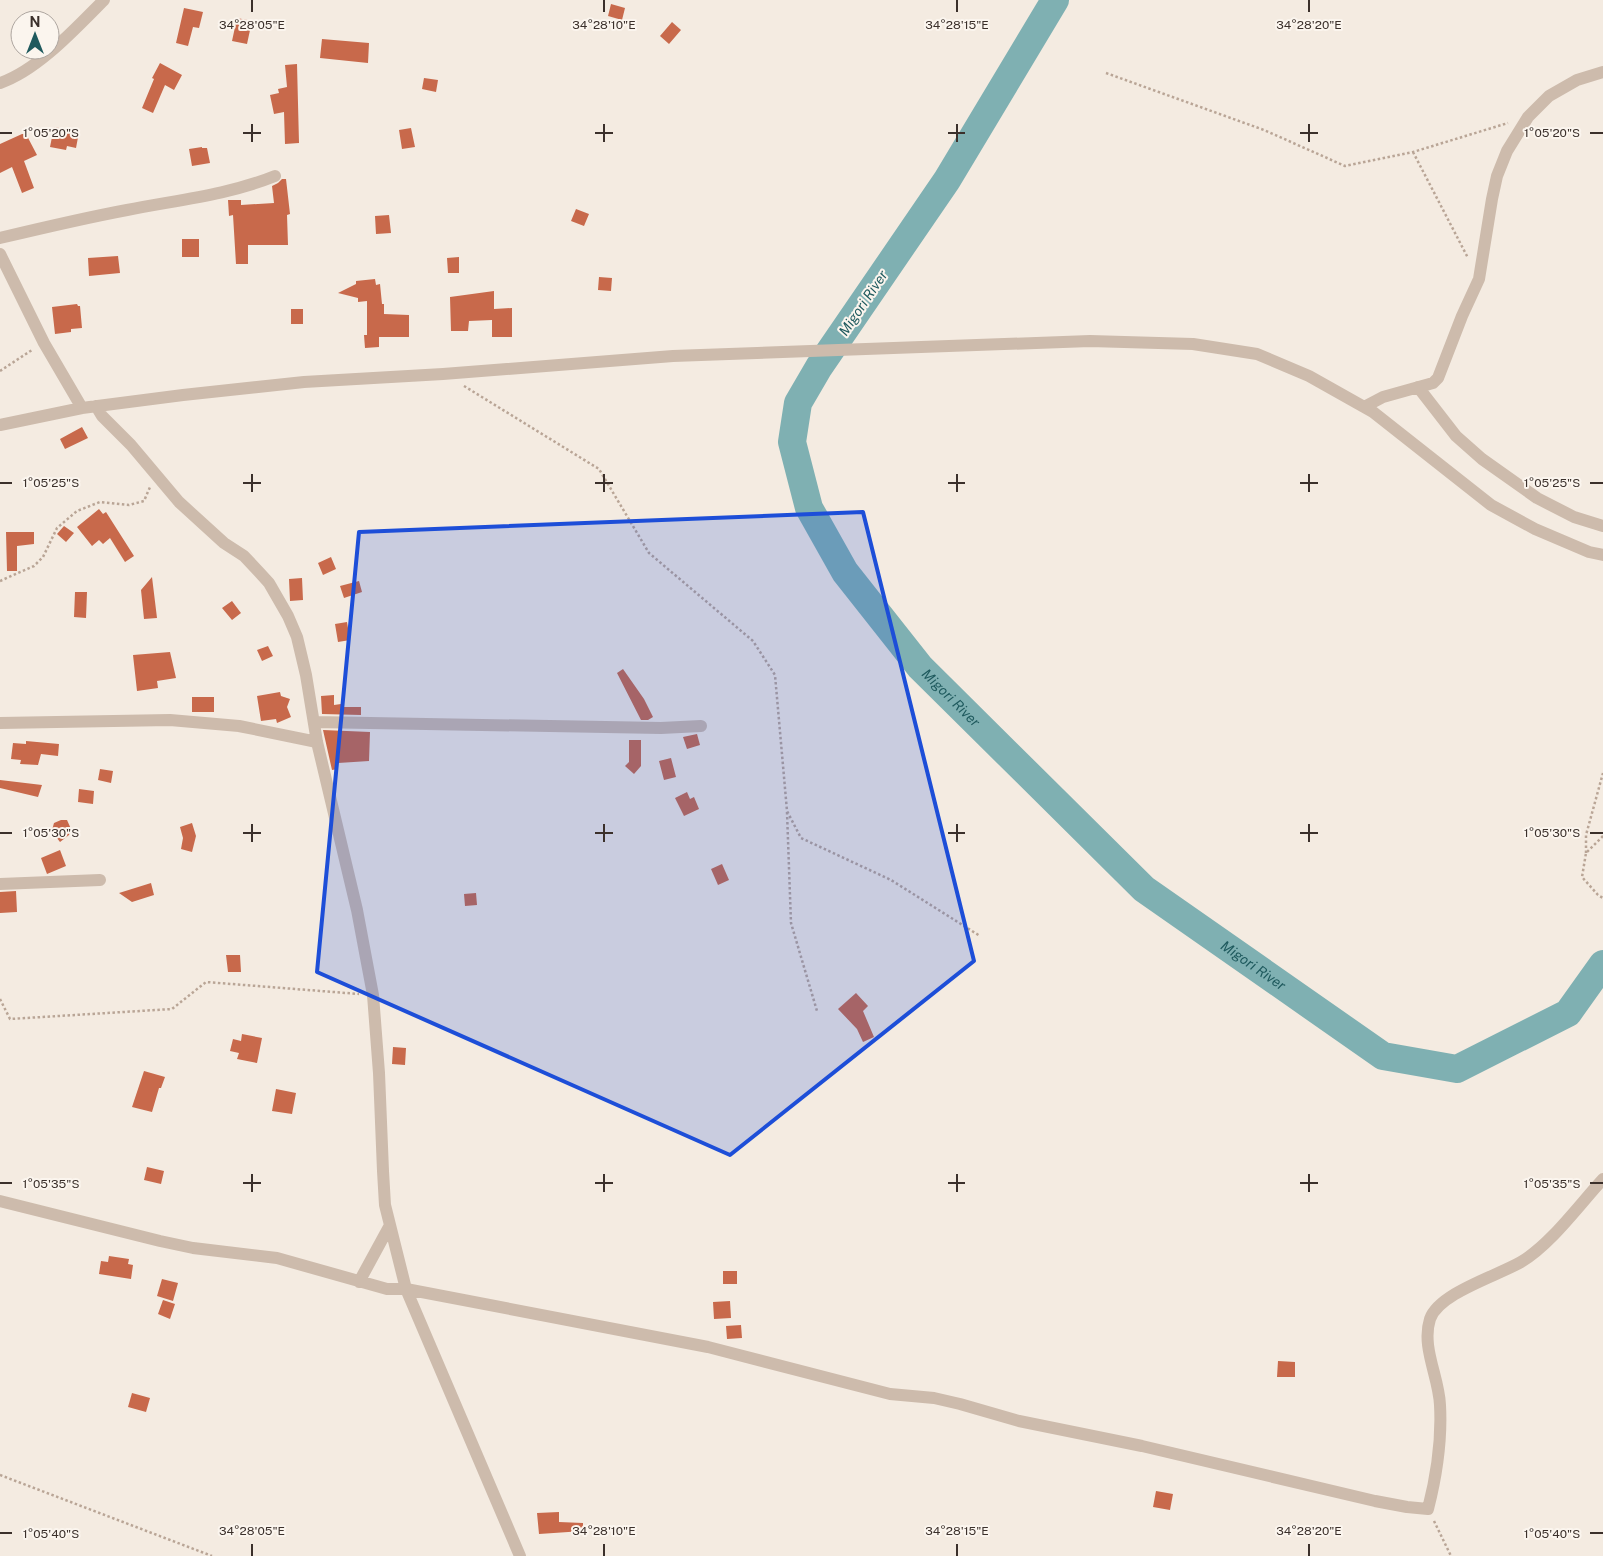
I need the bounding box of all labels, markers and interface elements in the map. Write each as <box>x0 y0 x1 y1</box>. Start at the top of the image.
north arrow <box>10 10 60 60</box>
text: N <box>30 14 40 30</box>
text: 34°28'05"E <box>219 18 285 32</box>
text: 34°28'10"E <box>572 18 636 32</box>
text: 34°28'15"E <box>925 18 989 32</box>
text: 34°28'20"E <box>1276 18 1342 32</box>
text: 1°05'20"S <box>23 126 79 140</box>
text: 1°05'20"S <box>1524 126 1580 140</box>
water label: Migori River <box>835 267 891 339</box>
text: 1°05'25"S <box>23 476 79 490</box>
text: 1°05'25"S <box>1524 476 1580 490</box>
water label: Migori River <box>919 666 984 730</box>
text: 1°05'30"S <box>23 826 79 840</box>
text: 1°05'30"S <box>1524 826 1580 840</box>
water label: Migori River <box>1218 937 1289 994</box>
text: 1°05'35"S <box>23 1177 79 1191</box>
text: 1°05'35"S <box>1524 1177 1580 1191</box>
text: 34°28'05"E <box>219 1524 285 1538</box>
text: 34°28'10"E <box>572 1524 636 1538</box>
text: 34°28'15"E <box>925 1524 989 1538</box>
text: 34°28'20"E <box>1276 1524 1342 1538</box>
text: 1°05'40"S <box>23 1527 79 1541</box>
text: 1°05'40"S <box>1524 1527 1580 1541</box>

